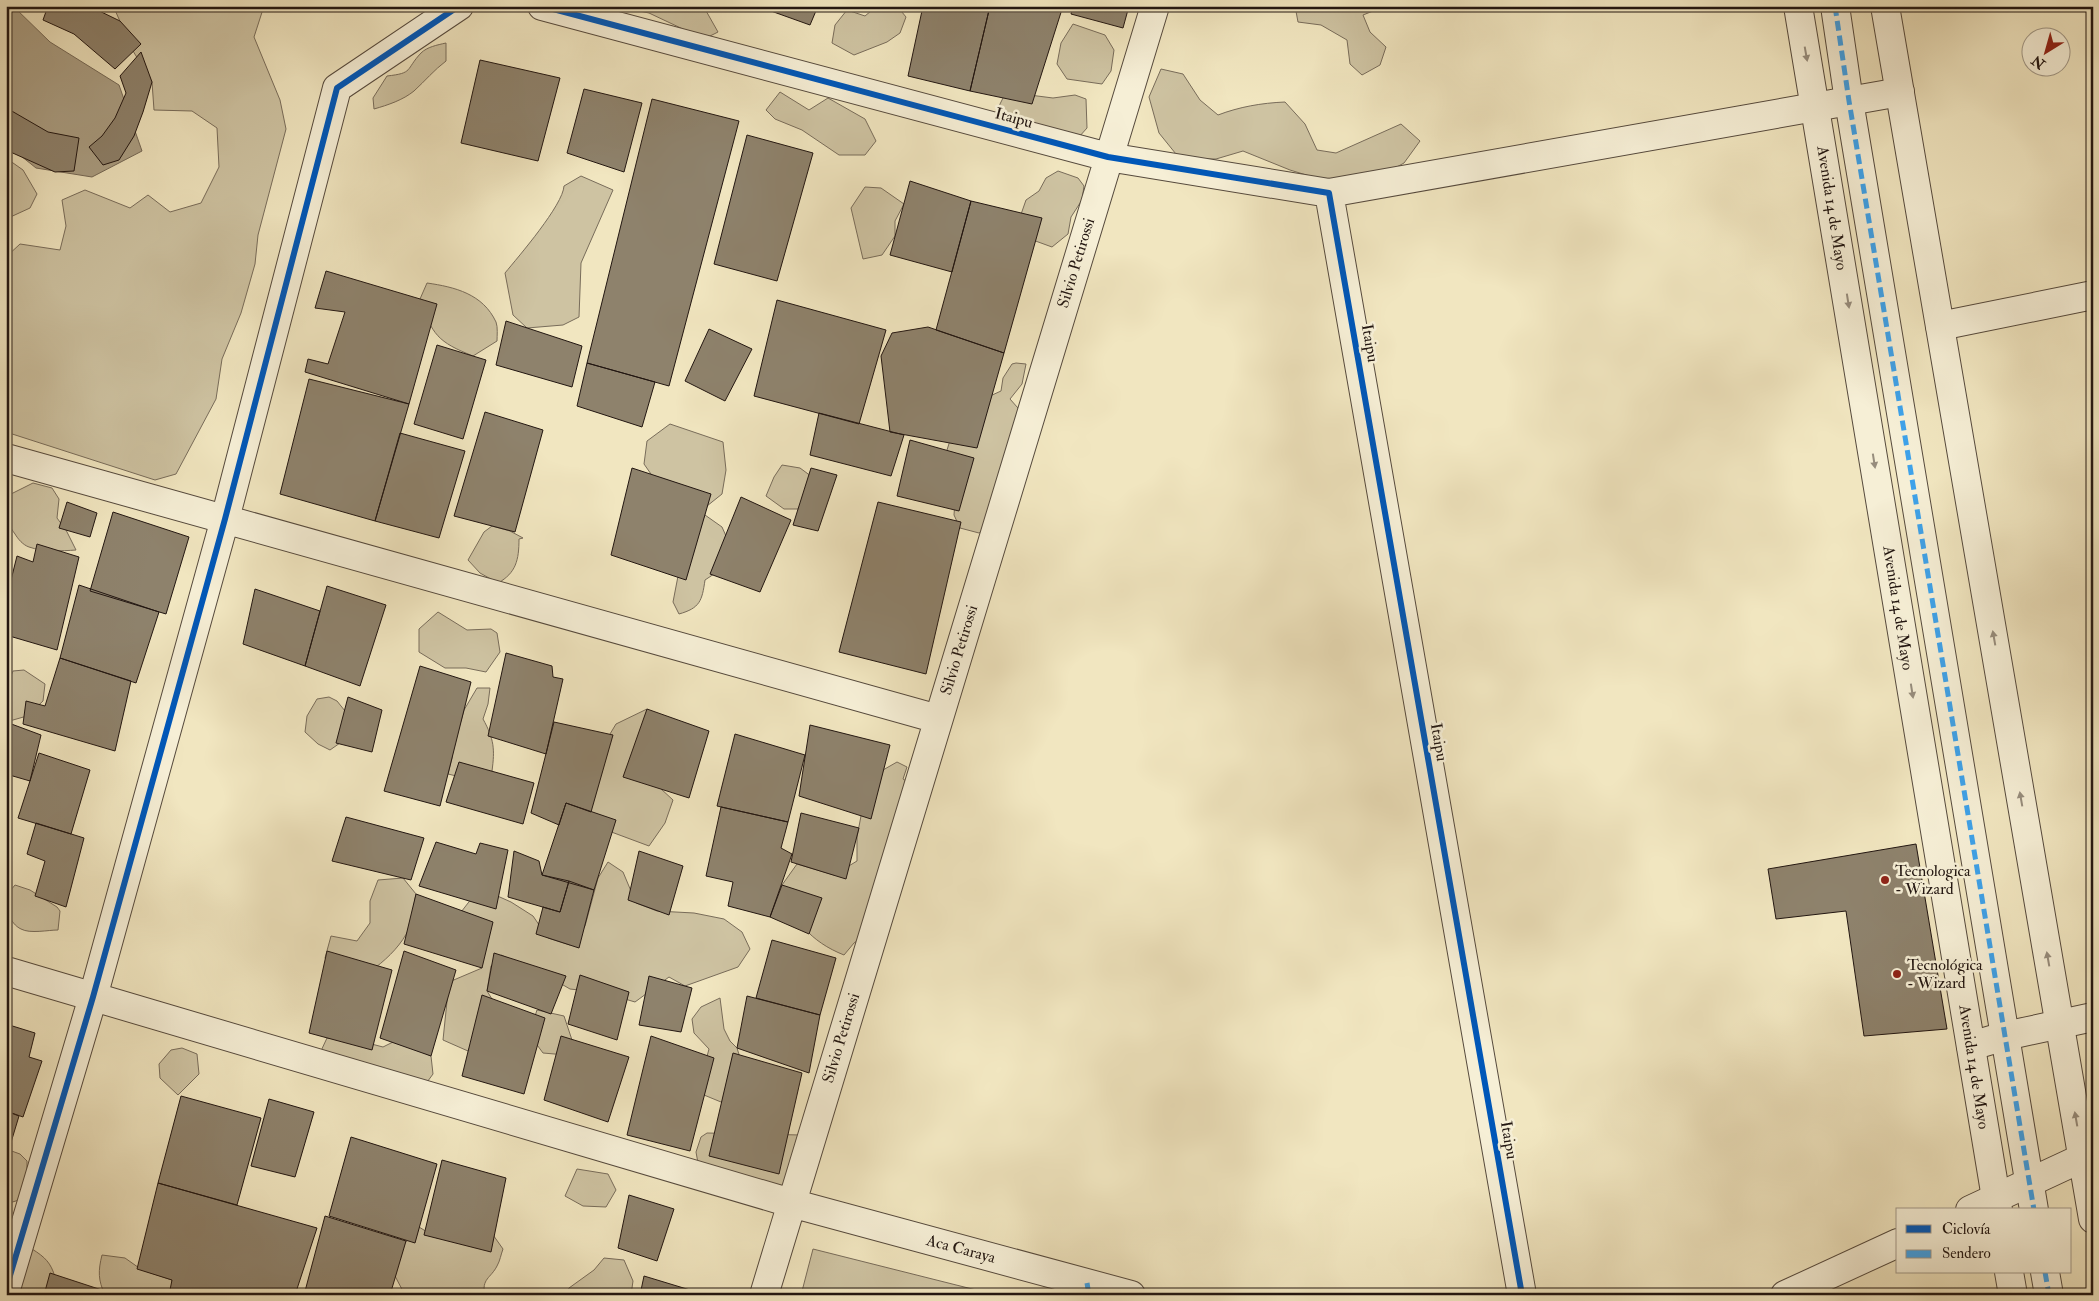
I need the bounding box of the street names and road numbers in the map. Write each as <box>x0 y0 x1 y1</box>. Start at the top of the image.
street label: Itaipu <box>993 103 1035 134</box>
street label: Avenida 14 de Mayo <box>1812 143 1852 272</box>
street label: Silvio Petirossi <box>1053 216 1099 310</box>
street label: Itaipu <box>1356 322 1383 364</box>
street label: Avenida 14 de Mayo <box>1878 543 1918 672</box>
street label: Silvio Petirossi <box>936 603 982 697</box>
street label: Itaipu <box>1425 721 1452 763</box>
street label: Silvio Petirossi <box>818 991 864 1085</box>
street label: Avenida 14 de Mayo <box>1954 1002 1994 1131</box>
street label: Itaipu <box>1495 1119 1522 1161</box>
street label: Aca Caraya <box>923 1230 998 1268</box>

